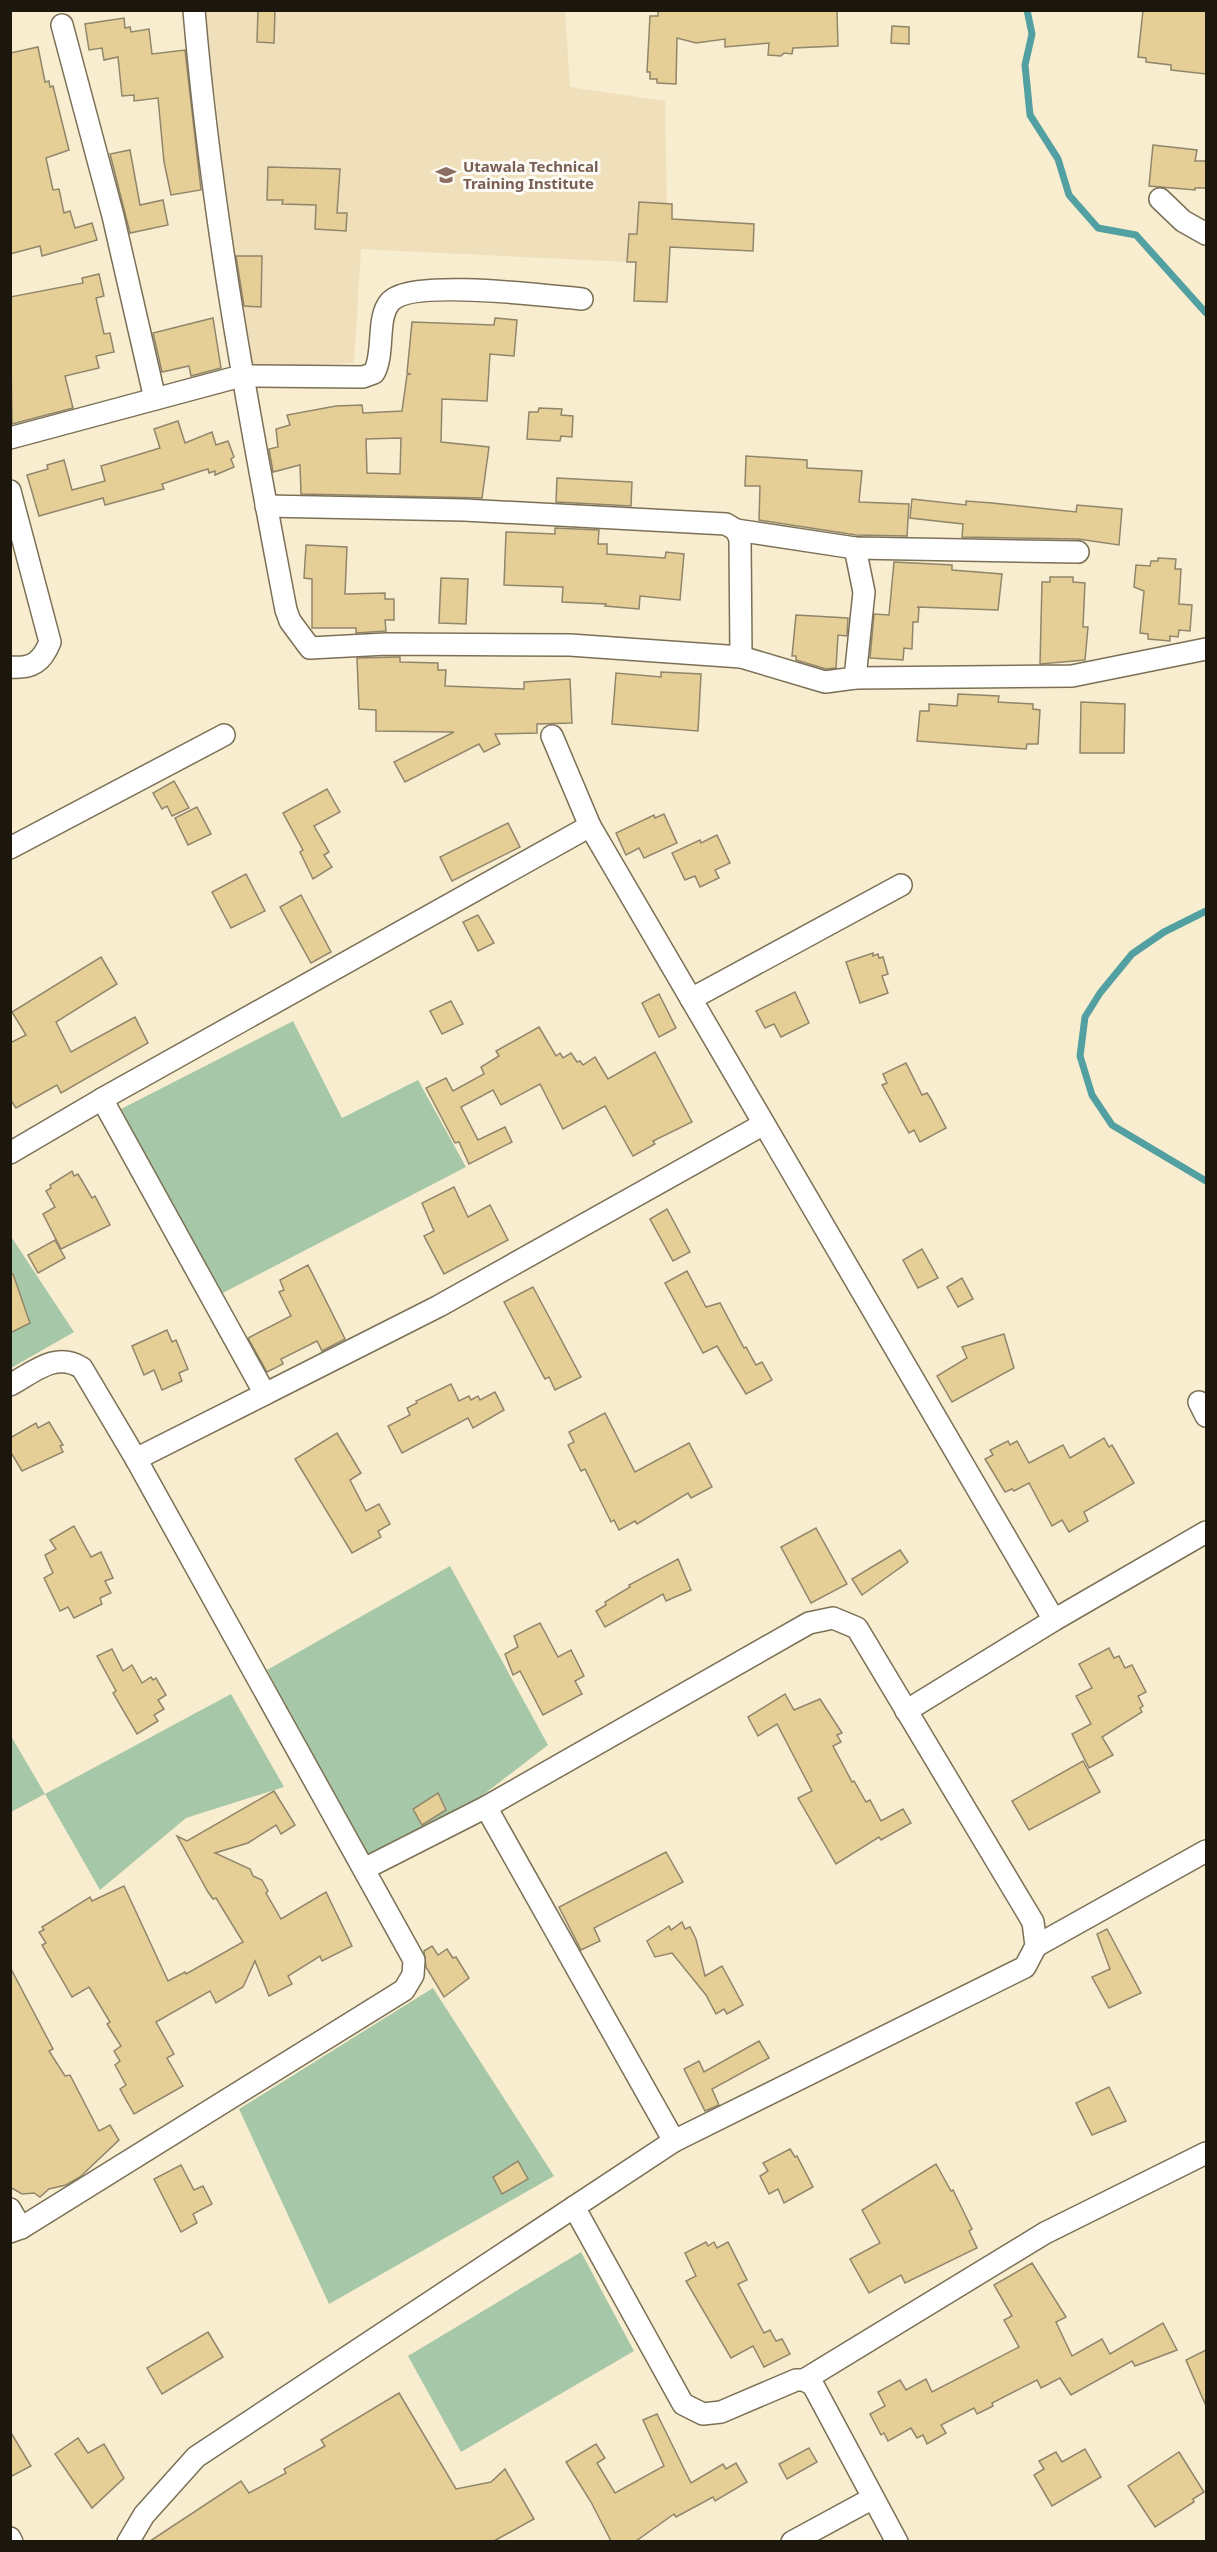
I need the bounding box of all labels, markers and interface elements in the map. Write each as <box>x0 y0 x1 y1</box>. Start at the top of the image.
place label: Utawala Technical Training Institute <box>463 156 599 193</box>
school or university icon: Utawala Technical Training Institute <box>434 163 458 187</box>

